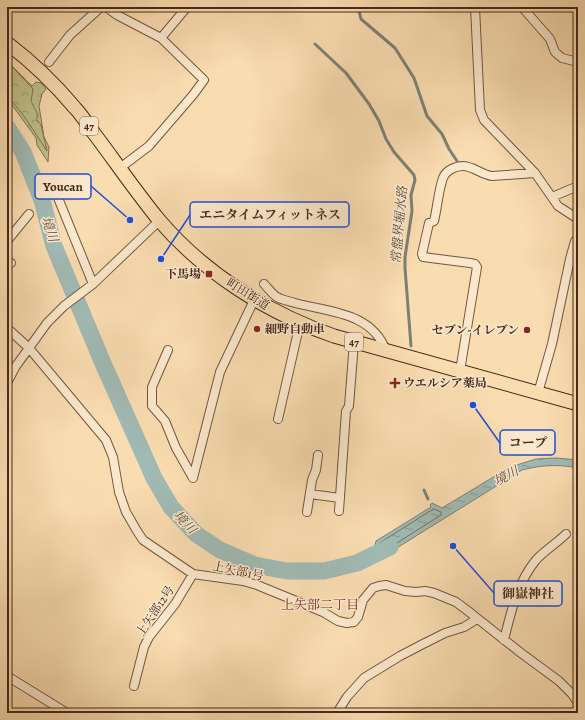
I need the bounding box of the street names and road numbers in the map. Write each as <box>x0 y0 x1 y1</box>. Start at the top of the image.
road number: 47 <box>80 117 98 135</box>
street label: 町田街道 <box>223 274 273 314</box>
road number: 47 <box>345 333 363 351</box>
street label: 上矢部1号 <box>211 558 265 584</box>
street label: 上矢部12号 <box>132 583 178 639</box>

